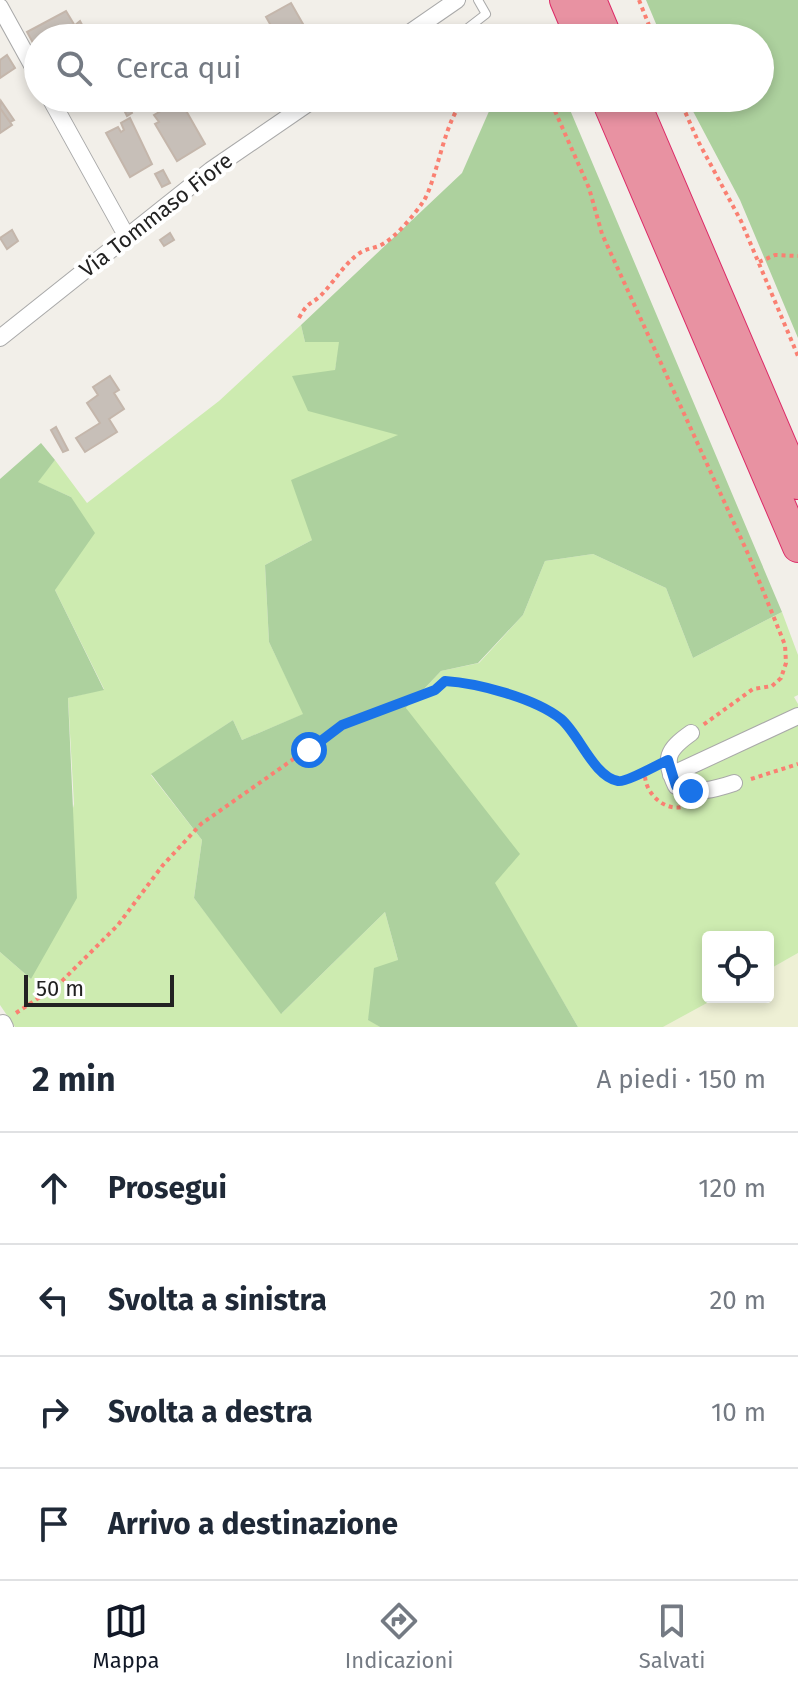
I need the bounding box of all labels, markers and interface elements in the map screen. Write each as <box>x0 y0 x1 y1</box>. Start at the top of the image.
search box <box>24 24 774 112</box>
icon: search <box>52 46 96 90</box>
text: Cerca qui <box>116 50 241 86</box>
street label: Via Tommaso Fiore <box>74 147 238 283</box>
route start <box>291 732 327 768</box>
route end <box>673 773 709 809</box>
map controls <box>702 931 774 1003</box>
button: locate <box>702 931 774 1003</box>
scale bar <box>24 971 174 1007</box>
text: 50 m <box>36 975 84 1002</box>
text: 2 min <box>32 1059 116 1100</box>
text: A piedi · 150 m <box>596 1064 766 1095</box>
icon: ahead <box>32 1166 76 1210</box>
text: Prosegui <box>108 1170 227 1206</box>
text: 120 m <box>698 1173 766 1204</box>
icon: left <box>32 1278 76 1322</box>
text: Svolta a sinistra <box>108 1282 327 1318</box>
text: 20 m <box>709 1285 766 1316</box>
icon: right <box>32 1390 76 1434</box>
text: Svolta a destra <box>108 1394 313 1430</box>
text: 10 m <box>711 1397 766 1428</box>
icon: arrive <box>32 1502 76 1546</box>
text: Arrivo a destinazione <box>108 1506 398 1542</box>
tab: Mappa <box>93 1599 160 1674</box>
tab: Indicazioni <box>345 1599 454 1674</box>
tab: Salvati <box>639 1599 705 1674</box>

